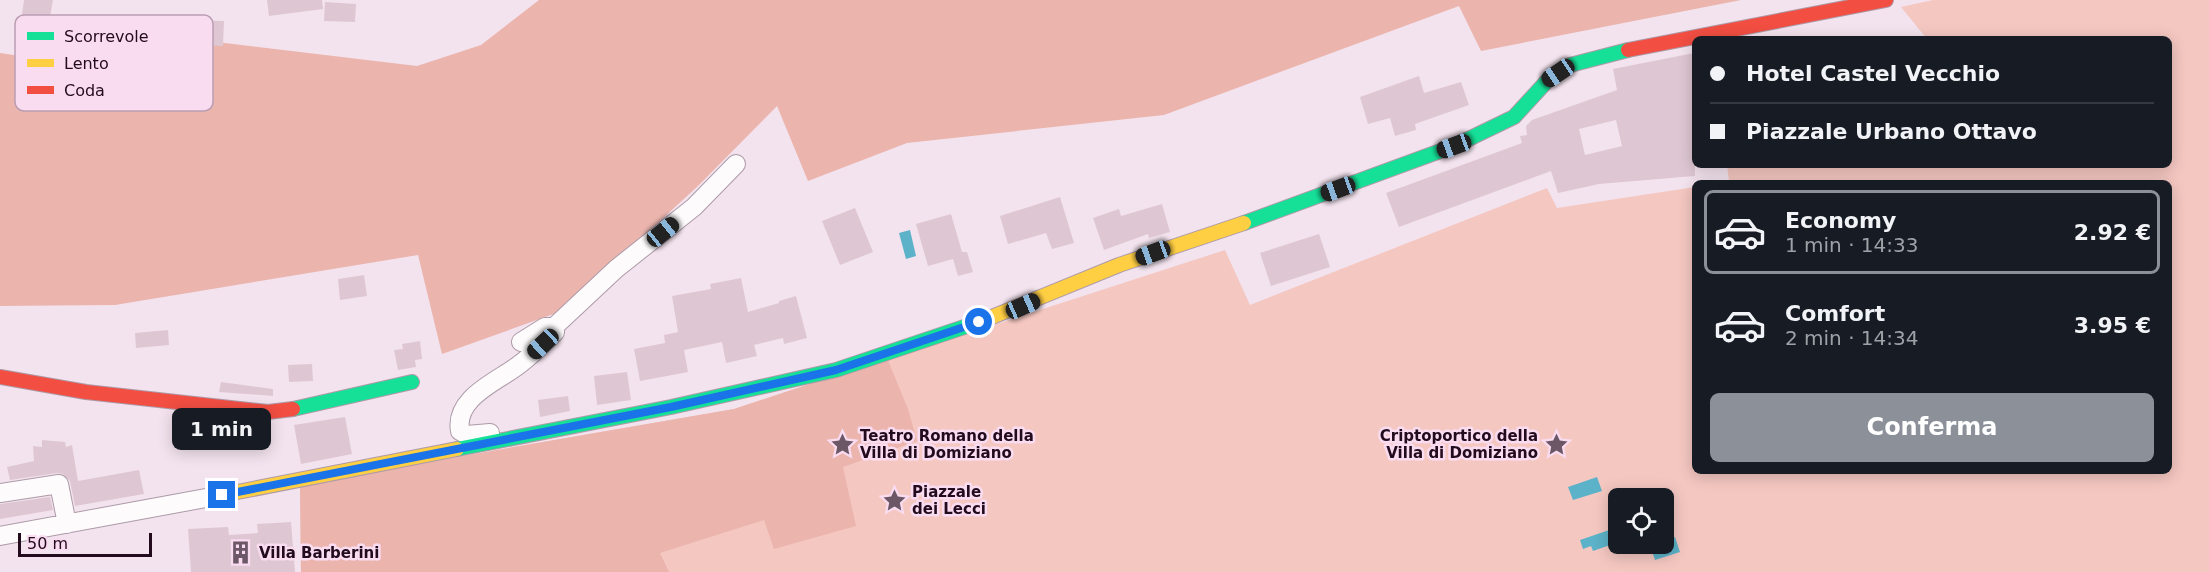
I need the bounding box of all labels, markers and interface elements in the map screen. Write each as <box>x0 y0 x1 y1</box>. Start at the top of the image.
legend <box>15 15 213 111</box>
text: Scorrevole <box>64 27 149 46</box>
text: Lento <box>64 54 109 73</box>
car <box>1538 55 1578 91</box>
text: Hotel Castel Vecchio <box>1746 61 2000 86</box>
text: Coda <box>64 81 105 100</box>
text: Piazzale Urbano Ottavo <box>1746 119 2037 144</box>
car <box>1434 131 1474 161</box>
car <box>1318 174 1358 204</box>
icon: car <box>1713 205 1767 259</box>
text: Economy <box>1785 208 1896 233</box>
car <box>643 214 683 250</box>
text: 2.92 € <box>2074 220 2151 245</box>
text: 1 min · 14:33 <box>1785 233 1919 257</box>
car <box>1133 238 1173 268</box>
car <box>1003 290 1043 322</box>
icon: car <box>1713 298 1767 352</box>
text: Comfort <box>1785 301 1885 326</box>
route start <box>965 308 992 335</box>
text: 3.95 € <box>2074 313 2151 338</box>
car <box>524 325 562 363</box>
text: 2 min · 14:34 <box>1785 326 1919 350</box>
button: Conferma <box>1710 393 2154 462</box>
callout: 1 min <box>172 408 272 450</box>
text: 1 min <box>190 417 253 441</box>
place label: Teatro Romano della Villa di Domiziano <box>860 427 1034 462</box>
place label: Criptoportico della Villa di Domiziano <box>1380 427 1538 462</box>
place icon: Teatro Romano della Villa di Domiziano <box>829 432 855 458</box>
place icon: Criptoportico della Villa di Domiziano <box>1543 432 1569 458</box>
route end <box>208 481 235 508</box>
place label: Piazzale dei Lecci <box>912 483 986 518</box>
place icon: Piazzale dei Lecci <box>881 488 907 514</box>
map controls <box>1608 488 1674 554</box>
button: locate <box>1608 488 1674 554</box>
scale bar <box>18 530 152 558</box>
text: 50 m <box>27 534 68 553</box>
building icon: Villa Barberini <box>228 540 254 566</box>
place label: Villa Barberini <box>259 544 379 562</box>

